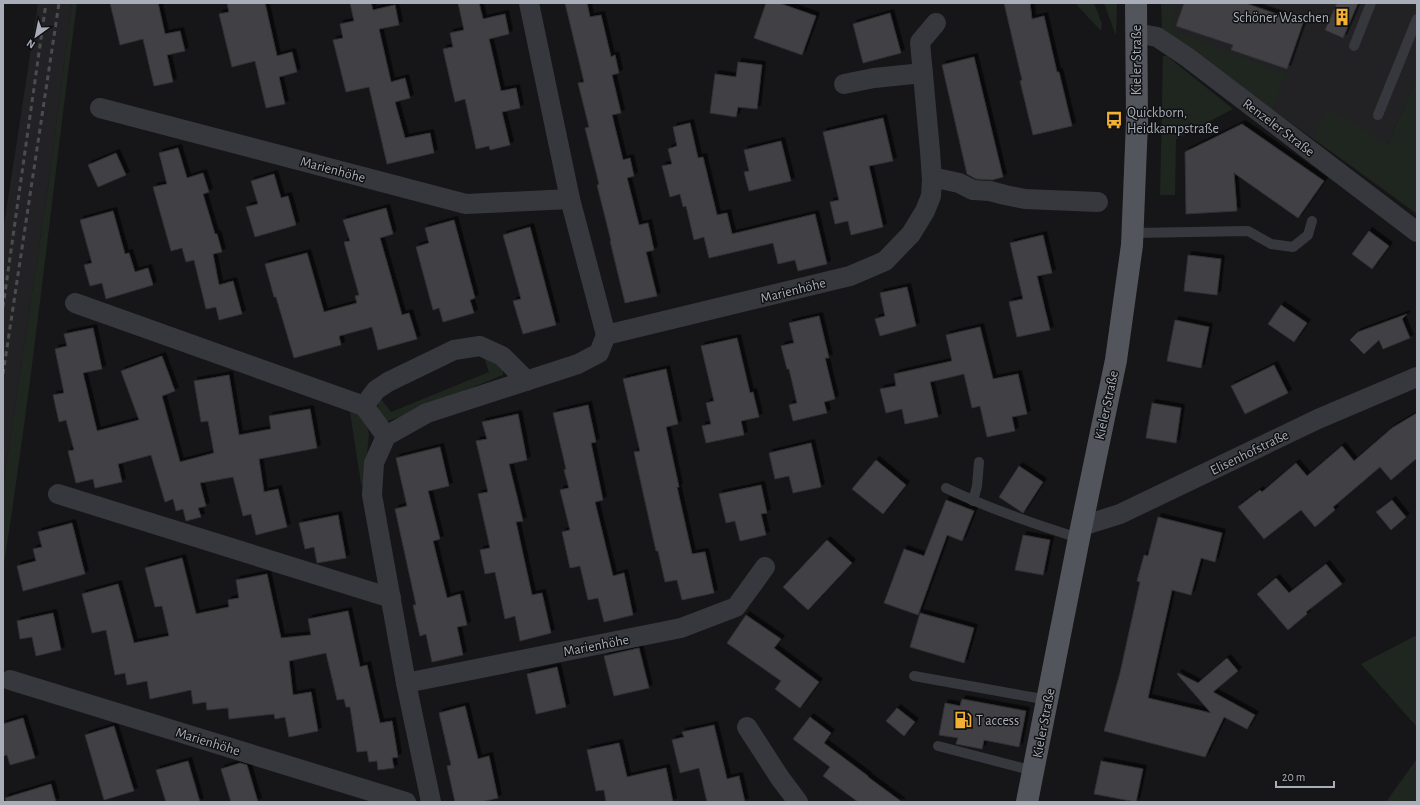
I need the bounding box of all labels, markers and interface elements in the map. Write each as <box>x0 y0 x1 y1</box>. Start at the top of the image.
building icon: Schöner Waschen <box>1332 7 1352 27</box>
place label: Schöner Waschen <box>1233 11 1329 25</box>
north arrow <box>16 16 56 56</box>
street label: Kieler Straße <box>1130 25 1144 95</box>
text: N <box>25 37 37 51</box>
street label: Renzeler Straße <box>1240 96 1317 159</box>
place label: Quickborn, Heidkampstraße <box>1127 106 1219 136</box>
bus stop icon: Quickborn, Heidkampstraße <box>1104 110 1124 130</box>
street label: Marienhöhe <box>299 155 367 185</box>
street label: Marienhöhe <box>759 276 827 306</box>
street label: Kieler Straße <box>1093 369 1121 441</box>
street label: Elisenhofstraße <box>1208 428 1291 478</box>
street label: Marienhöhe <box>562 633 630 659</box>
street label: Kieler Straße <box>1030 687 1058 759</box>
fuel station icon: T access <box>953 710 973 730</box>
place label: T access <box>976 714 1019 728</box>
street label: Marienhöhe <box>174 726 242 758</box>
scale bar <box>1276 763 1334 789</box>
text: 20 m <box>1282 771 1305 783</box>

